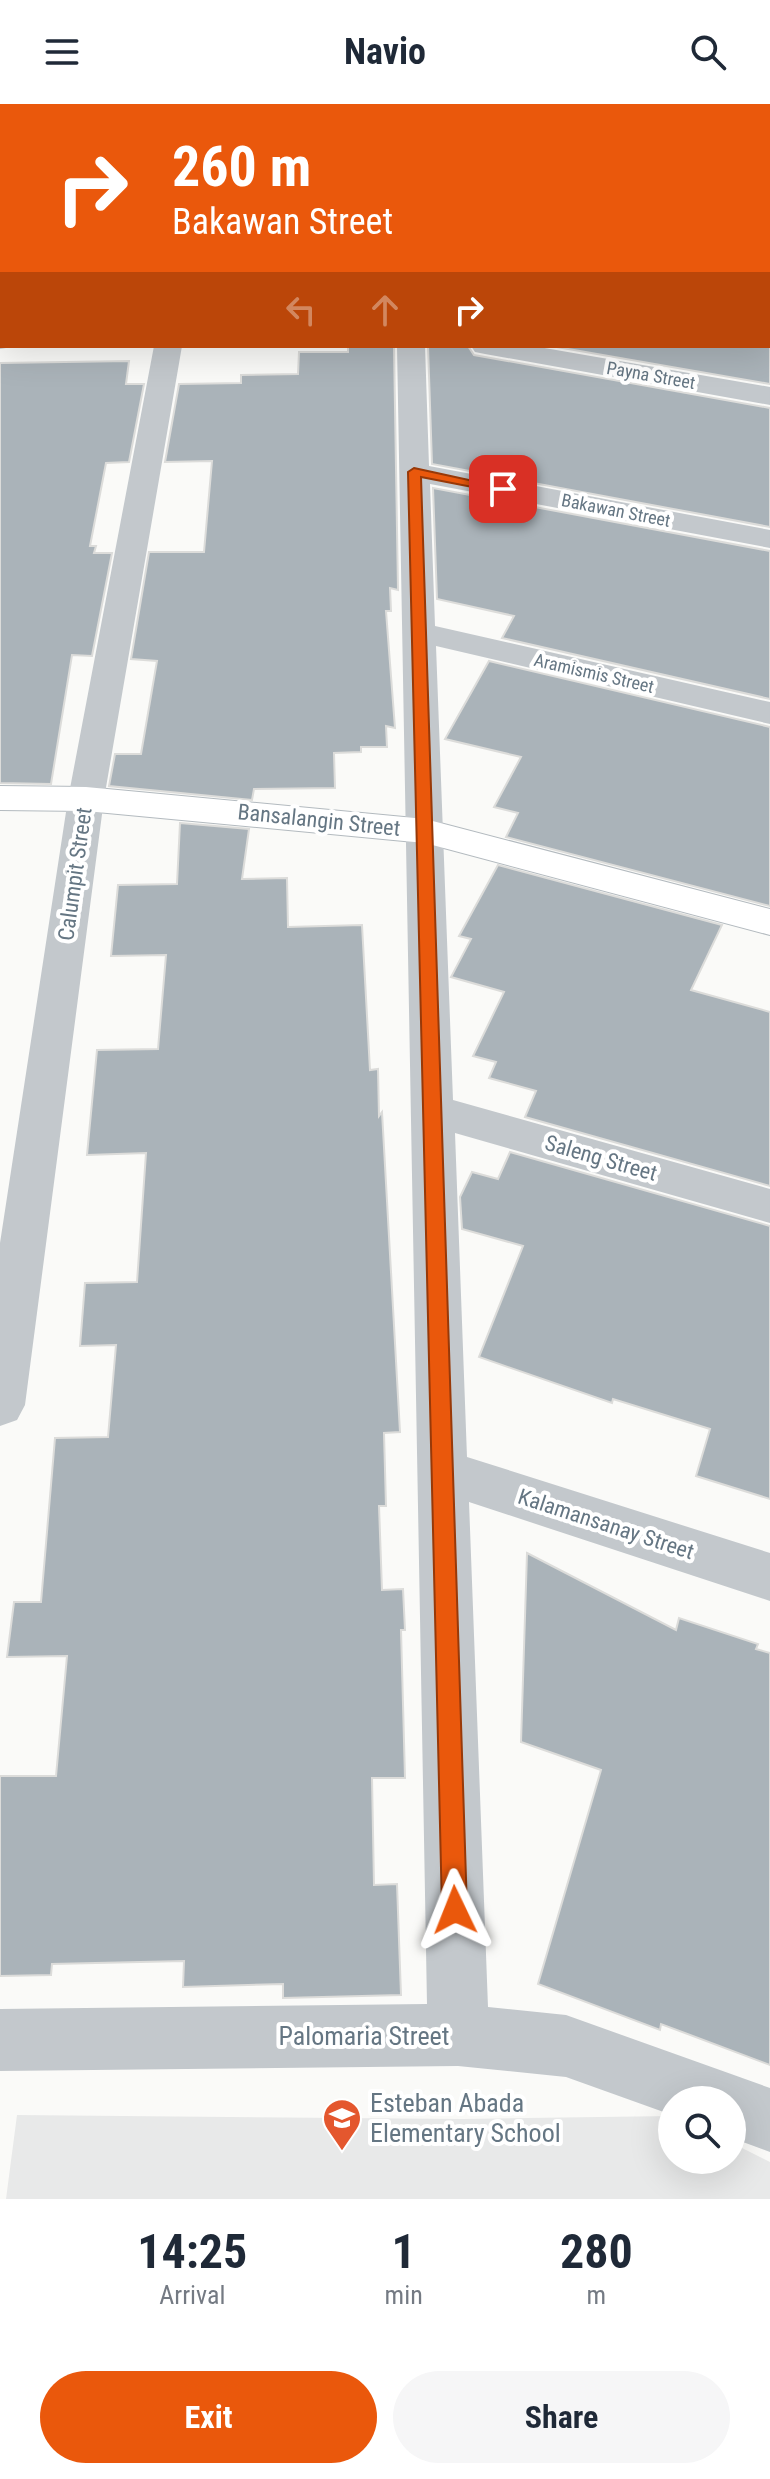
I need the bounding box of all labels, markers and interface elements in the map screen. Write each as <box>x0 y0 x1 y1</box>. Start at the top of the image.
icon: menu <box>40 30 84 74</box>
icon: search <box>686 30 730 74</box>
text: Navio <box>344 31 426 73</box>
text: 260 m <box>172 134 311 200</box>
icon: right <box>40 136 144 240</box>
text: Bakawan Street <box>172 201 393 243</box>
icon: left <box>279 288 323 332</box>
icon: ahead <box>363 288 407 332</box>
icon: right <box>447 288 491 332</box>
street label: Payna Street <box>605 357 697 393</box>
pin <box>469 455 537 523</box>
icon: arrive <box>481 467 525 511</box>
street label: Bakawan Street <box>560 489 672 531</box>
street label: Aramismis Street <box>532 649 656 697</box>
street label: Bansalangin Street <box>237 799 401 841</box>
street label: Calumpit Street <box>53 806 97 942</box>
street label: Saleng Street <box>542 1130 660 1186</box>
street label: Kalamansanay Street <box>515 1484 697 1564</box>
position arrow <box>413 1868 497 1952</box>
street label: Palomaria Street <box>278 2021 450 2051</box>
map controls <box>658 2086 746 2174</box>
button: search <box>658 2086 746 2174</box>
place label: Esteban Abada Elementary School <box>370 2088 561 2148</box>
school or university icon: Esteban Abada Elementary School <box>321 2097 363 2152</box>
text: 14:25 <box>137 2223 247 2280</box>
text: 1 <box>392 2223 416 2280</box>
text: 280 <box>560 2223 633 2280</box>
text: Arrival <box>159 2280 225 2310</box>
text: min <box>385 2280 423 2310</box>
text: m <box>587 2280 606 2310</box>
button: Exit <box>40 2371 377 2463</box>
button: Share <box>393 2371 730 2463</box>

